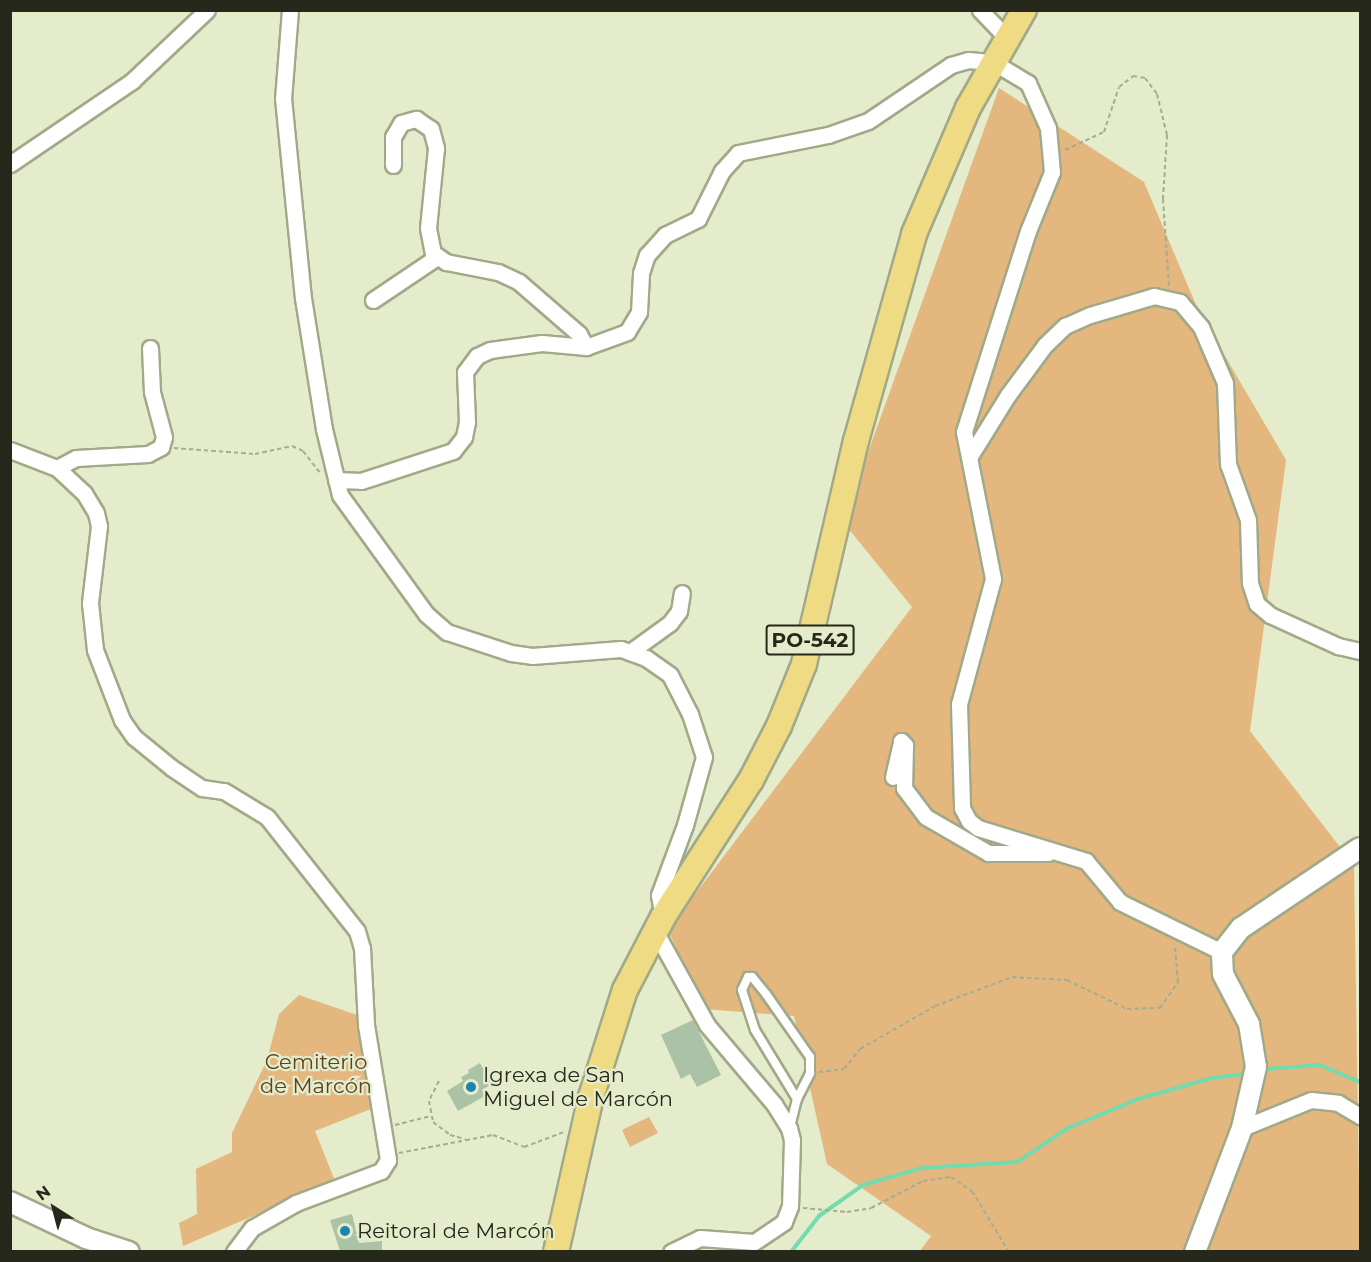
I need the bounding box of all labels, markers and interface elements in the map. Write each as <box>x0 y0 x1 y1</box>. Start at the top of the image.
road number: PO-542 <box>765 623 855 657</box>
park label: Cemiterio de Marcón <box>260 1049 372 1099</box>
place label: Igrexa de San Miguel de Marcón <box>483 1062 673 1112</box>
marker: Igrexa de San Miguel de Marcón <box>464 1080 478 1094</box>
north arrow <box>24 1178 84 1238</box>
text: N <box>32 1182 54 1205</box>
place label: Reitoral de Marcón <box>357 1218 555 1244</box>
marker: Reitoral de Marcón <box>338 1224 352 1238</box>

